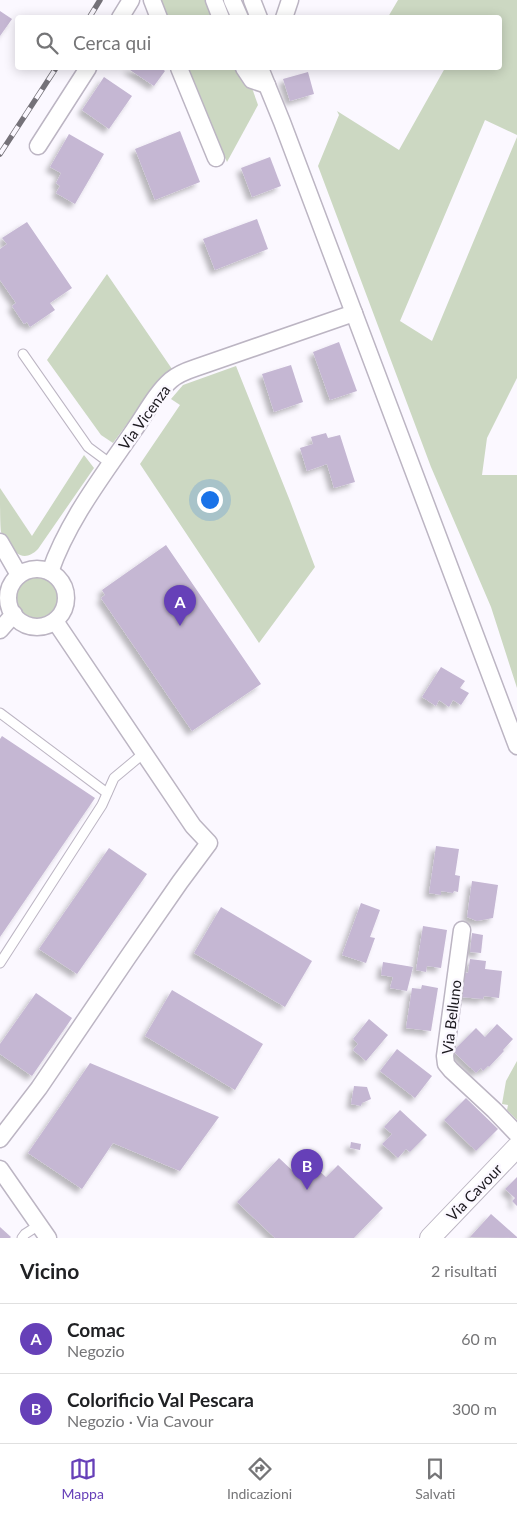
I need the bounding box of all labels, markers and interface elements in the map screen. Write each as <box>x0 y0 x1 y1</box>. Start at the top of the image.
search box <box>15 15 502 70</box>
icon: search <box>33 29 61 57</box>
text: Cerca qui <box>73 31 151 54</box>
street label: Via Vicenza <box>114 381 174 453</box>
your location <box>197 487 223 513</box>
pin: A <box>164 585 196 626</box>
street label: Via Belluno <box>438 979 464 1055</box>
pin: B <box>291 1149 323 1190</box>
street label: Via Cavour <box>442 1159 506 1224</box>
text: Vicino <box>20 1258 79 1283</box>
text: 2 risultati <box>431 1261 497 1280</box>
text: Comac <box>67 1318 125 1341</box>
text: A <box>30 1329 42 1348</box>
text: 60 m <box>461 1329 497 1348</box>
text: Negozio <box>67 1341 125 1360</box>
text: Colorificio Val Pescara <box>67 1388 254 1411</box>
text: B <box>31 1399 41 1418</box>
text: 300 m <box>452 1399 497 1418</box>
text: Negozio · Via Cavour <box>67 1411 213 1430</box>
tab: Mappa <box>61 1455 104 1502</box>
tab: Indicazioni <box>227 1455 292 1502</box>
tab: Salvati <box>415 1455 455 1502</box>

